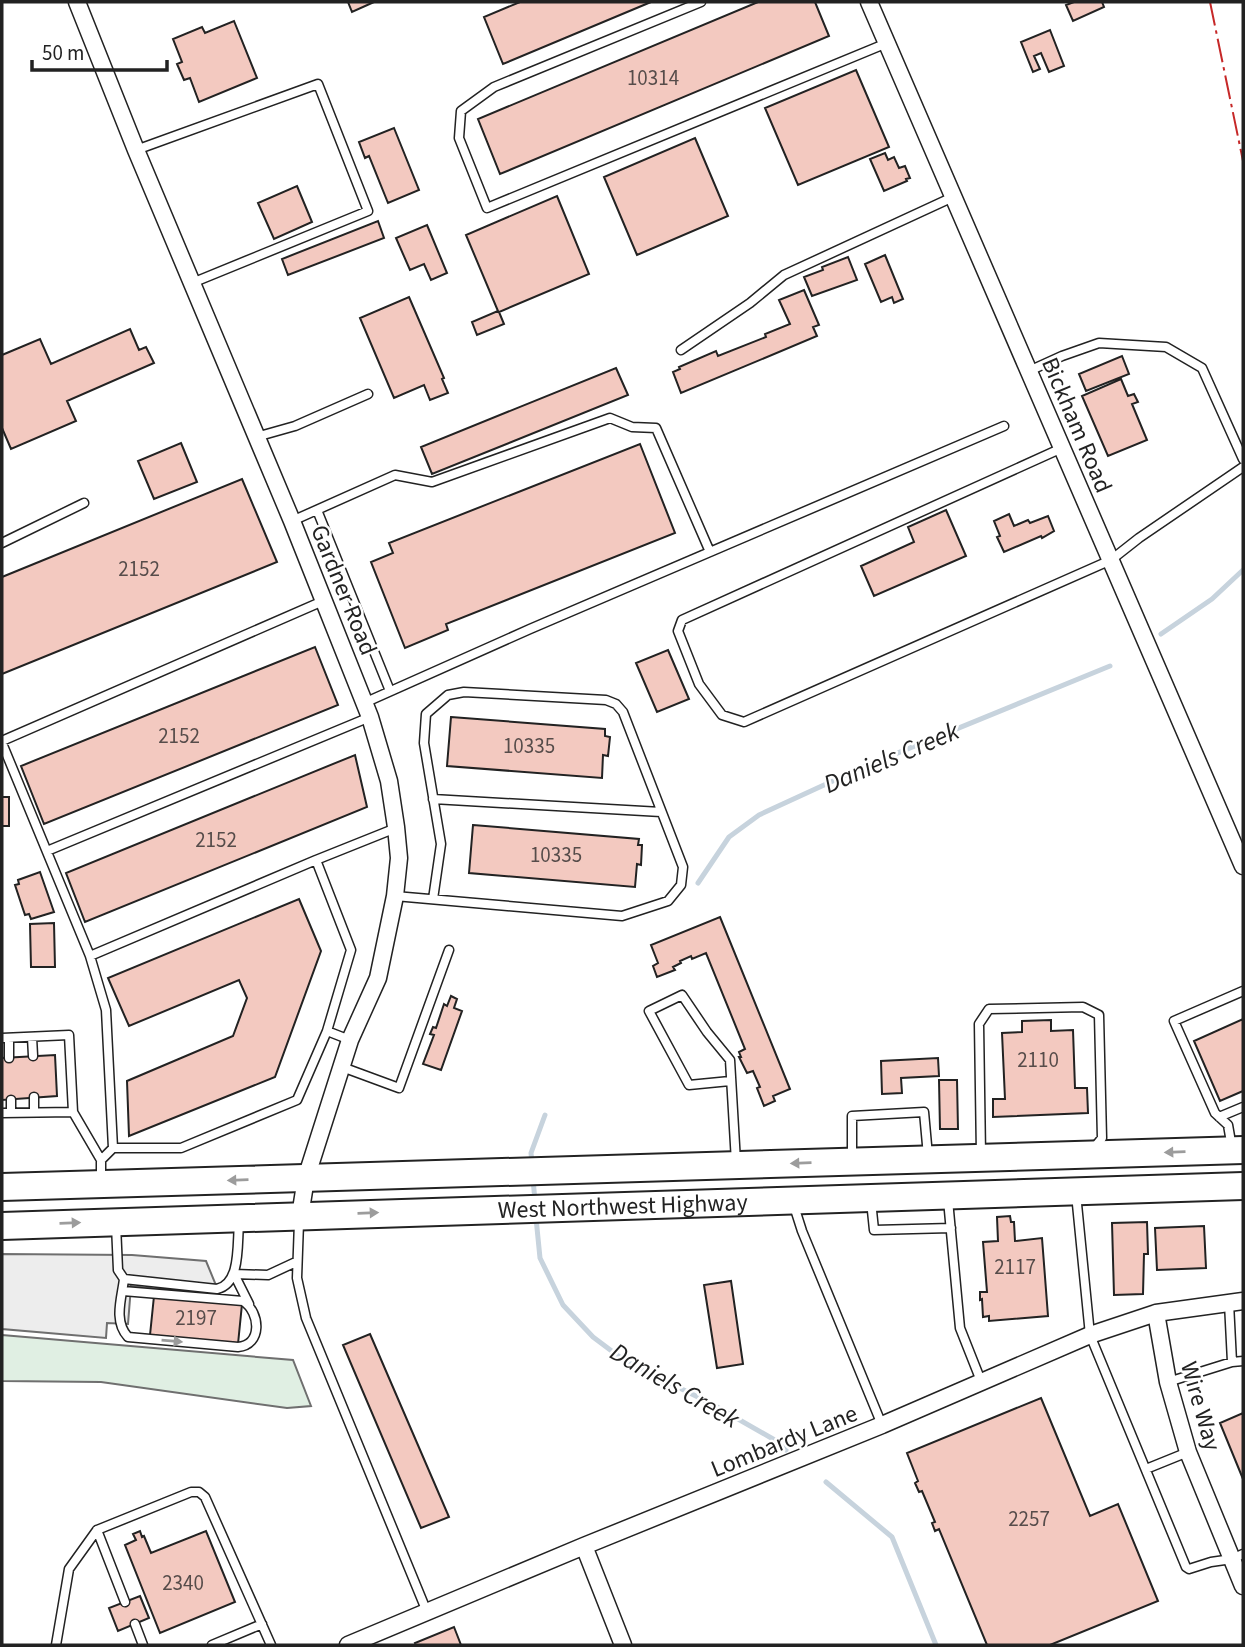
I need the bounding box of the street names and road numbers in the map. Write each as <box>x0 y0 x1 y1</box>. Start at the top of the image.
street label: Bickham Road <box>1032 352 1121 498</box>
street label: Gardner Road <box>301 520 386 661</box>
street label: West Northwest Highway <box>497 1185 748 1228</box>
street label: Wire Way <box>1171 1357 1230 1455</box>
street label: Lombardy Lane <box>706 1396 863 1487</box>

